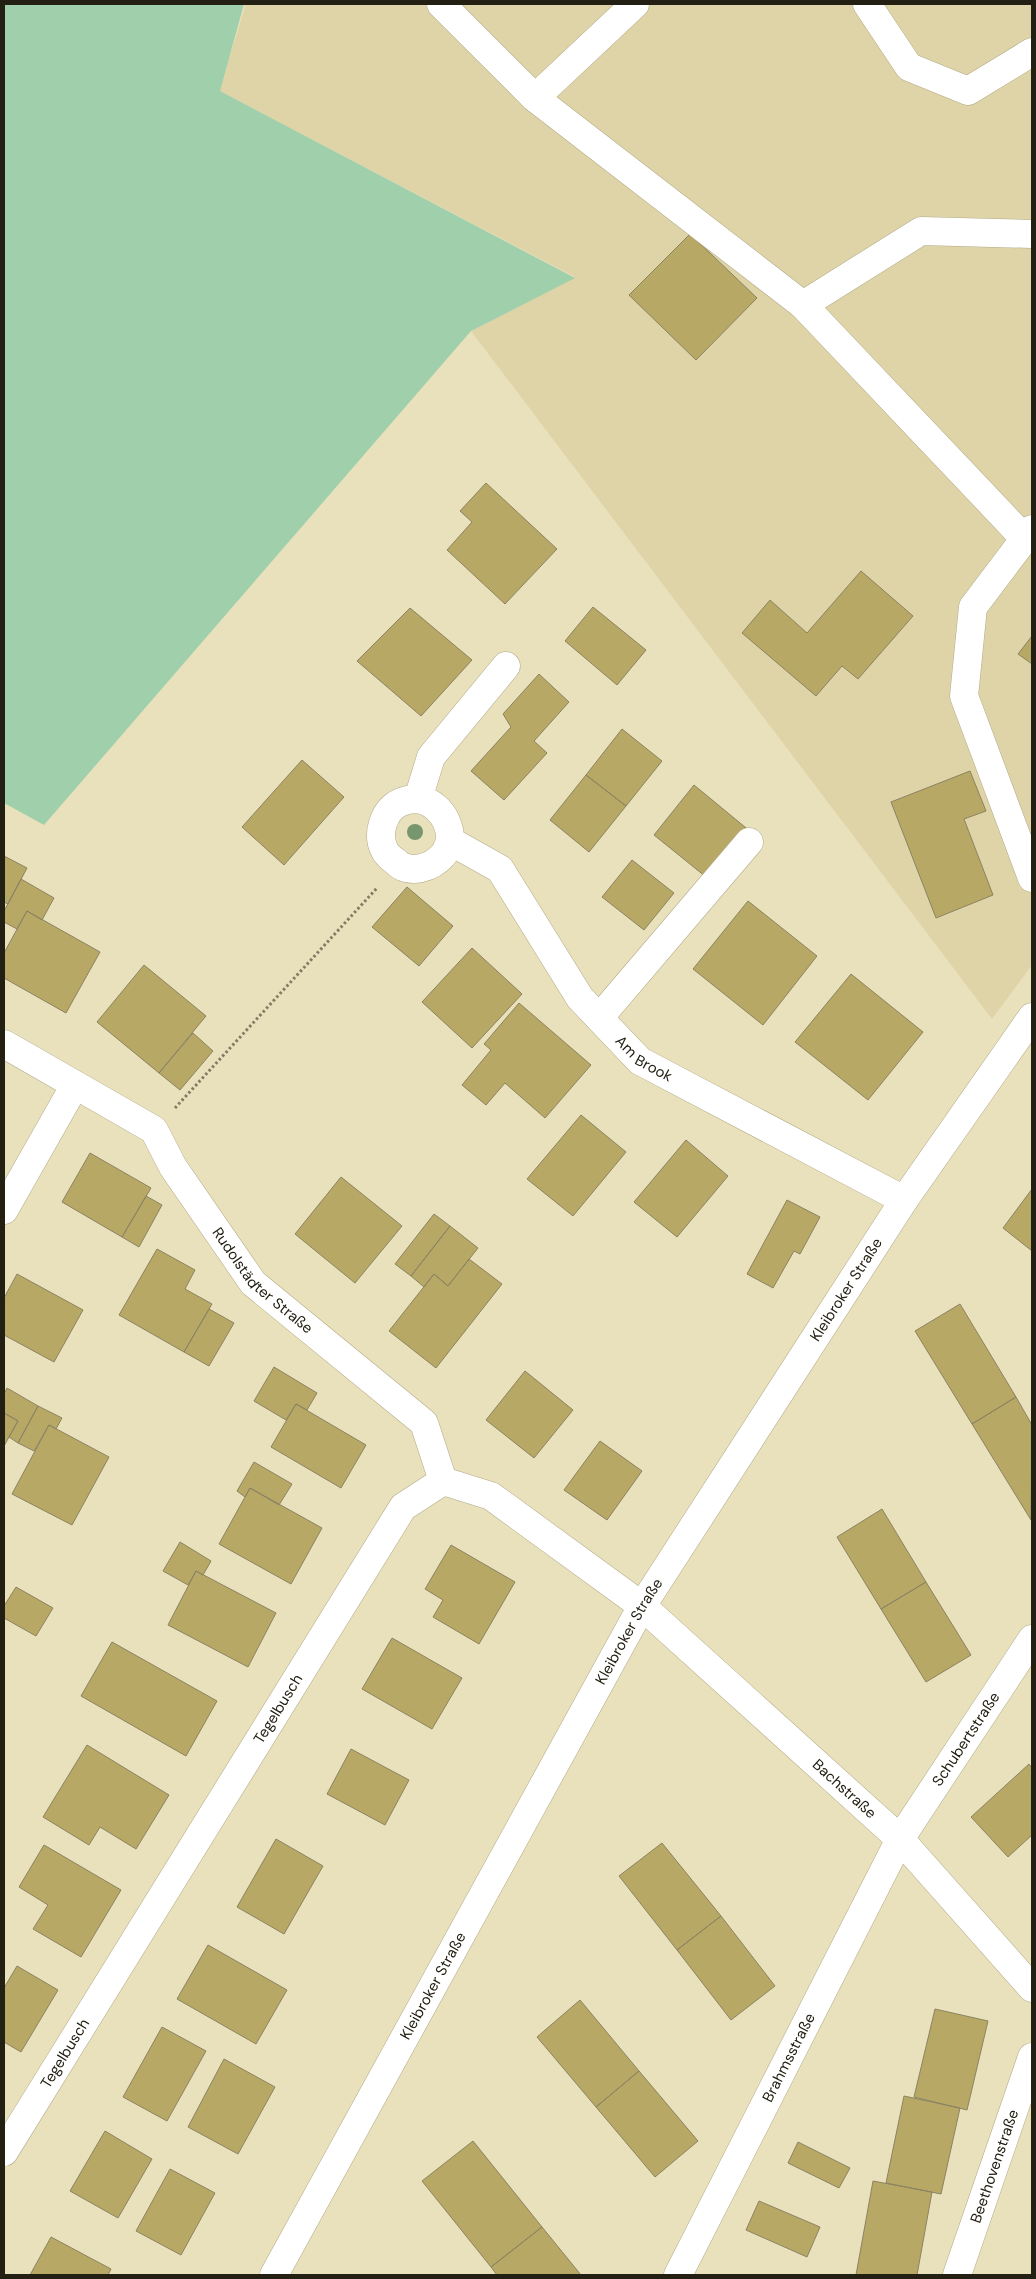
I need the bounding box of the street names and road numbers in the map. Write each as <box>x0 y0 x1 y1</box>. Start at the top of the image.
street label: Am Brook <box>611 1031 676 1087</box>
street label: Rudolstädter Straße <box>208 1223 317 1338</box>
street label: Kleibroker Straße <box>805 1234 887 1345</box>
street label: Kleibroker Straße <box>591 1574 667 1688</box>
street label: Tegelbusch <box>249 1670 307 1747</box>
street label: Schubertstraße <box>928 1688 1004 1790</box>
street label: Bachstraße <box>808 1755 881 1823</box>
street label: Kleibroker Straße <box>395 1929 471 2043</box>
street label: Brahmsstraße <box>758 2010 820 2106</box>
street label: Tegelbusch <box>36 2015 94 2092</box>
street label: Beethovenstraße <box>966 2107 1023 2226</box>

